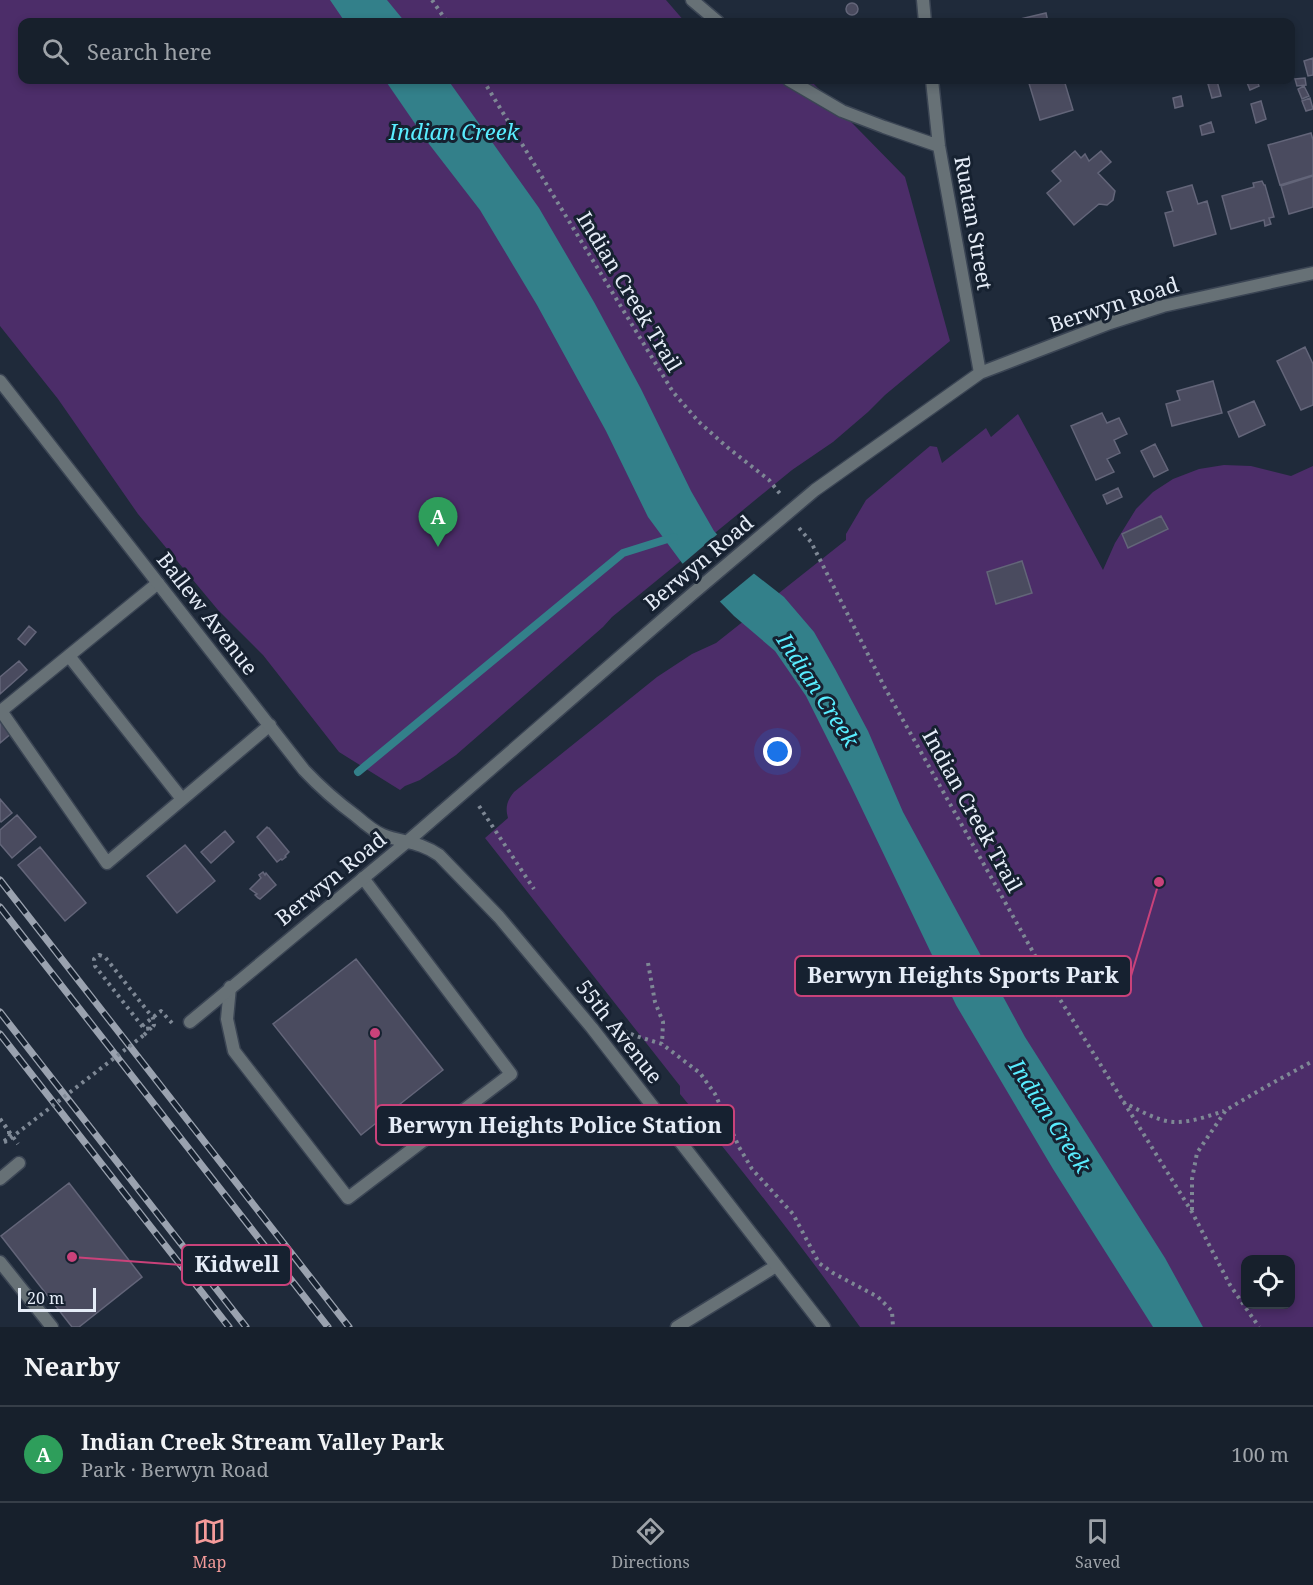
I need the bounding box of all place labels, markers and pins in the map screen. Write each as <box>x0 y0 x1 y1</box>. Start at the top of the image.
pin: A <box>418 498 458 547</box>
callout: Berwyn Heights Sports Park <box>795 956 1131 996</box>
callout: Berwyn Heights Police Station <box>376 1105 734 1145</box>
callout: Kidwell <box>182 1245 291 1285</box>

